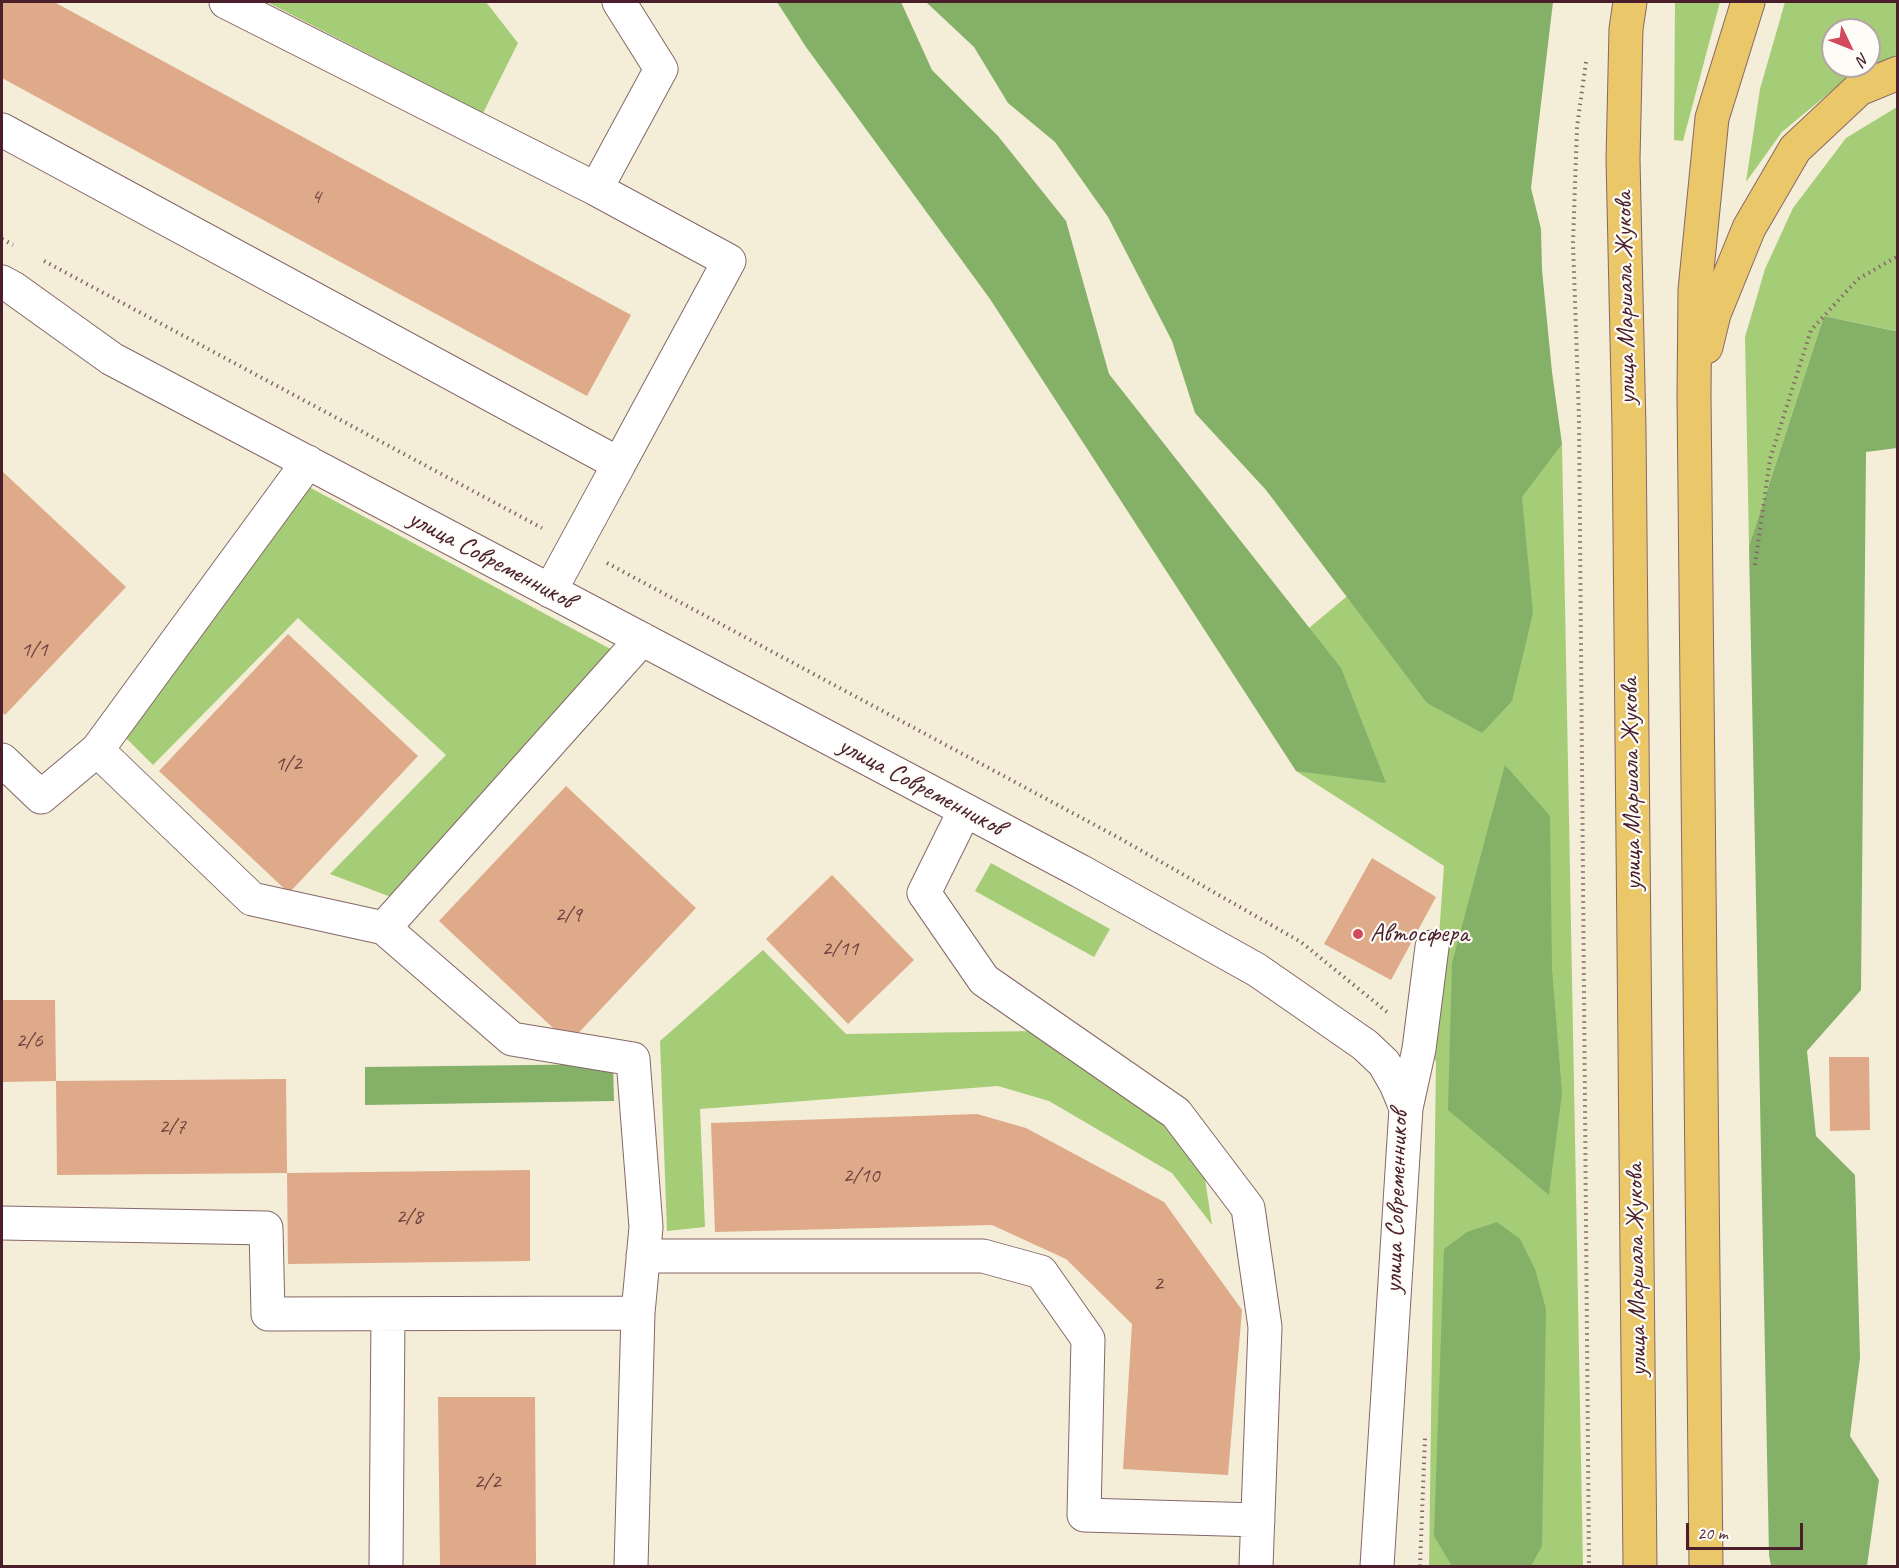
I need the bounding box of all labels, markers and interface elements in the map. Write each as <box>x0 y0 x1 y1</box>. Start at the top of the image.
north arrow <box>1821 18 1881 78</box>
text: N <box>1852 48 1873 69</box>
house number: 4 <box>311 184 321 210</box>
street label: улица Маршала Жукова <box>1609 191 1643 405</box>
street label: улица Современников <box>403 503 579 617</box>
house number: 1/1 <box>20 637 48 663</box>
street label: улица Маршала Жукова <box>1615 677 1649 891</box>
street label: улица Современников <box>833 730 1009 844</box>
house number: 1/2 <box>274 751 302 777</box>
house number: 2/9 <box>554 902 582 928</box>
place label: Автосфера <box>1370 918 1469 950</box>
marker: Автосфера <box>1351 927 1365 941</box>
house number: 2/11 <box>822 936 858 962</box>
house number: 2/6 <box>15 1028 43 1054</box>
street label: улица Современников <box>1378 1110 1416 1294</box>
house number: 2/7 <box>158 1114 186 1140</box>
house number: 2/10 <box>843 1163 879 1189</box>
street label: улица Маршала Жукова <box>1620 1163 1654 1377</box>
house number: 2/8 <box>395 1204 423 1230</box>
house number: 2 <box>1153 1271 1163 1297</box>
house number: 2/2 <box>473 1469 501 1495</box>
scale bar <box>1689 1511 1806 1549</box>
text: 20 m <box>1697 1522 1728 1544</box>

